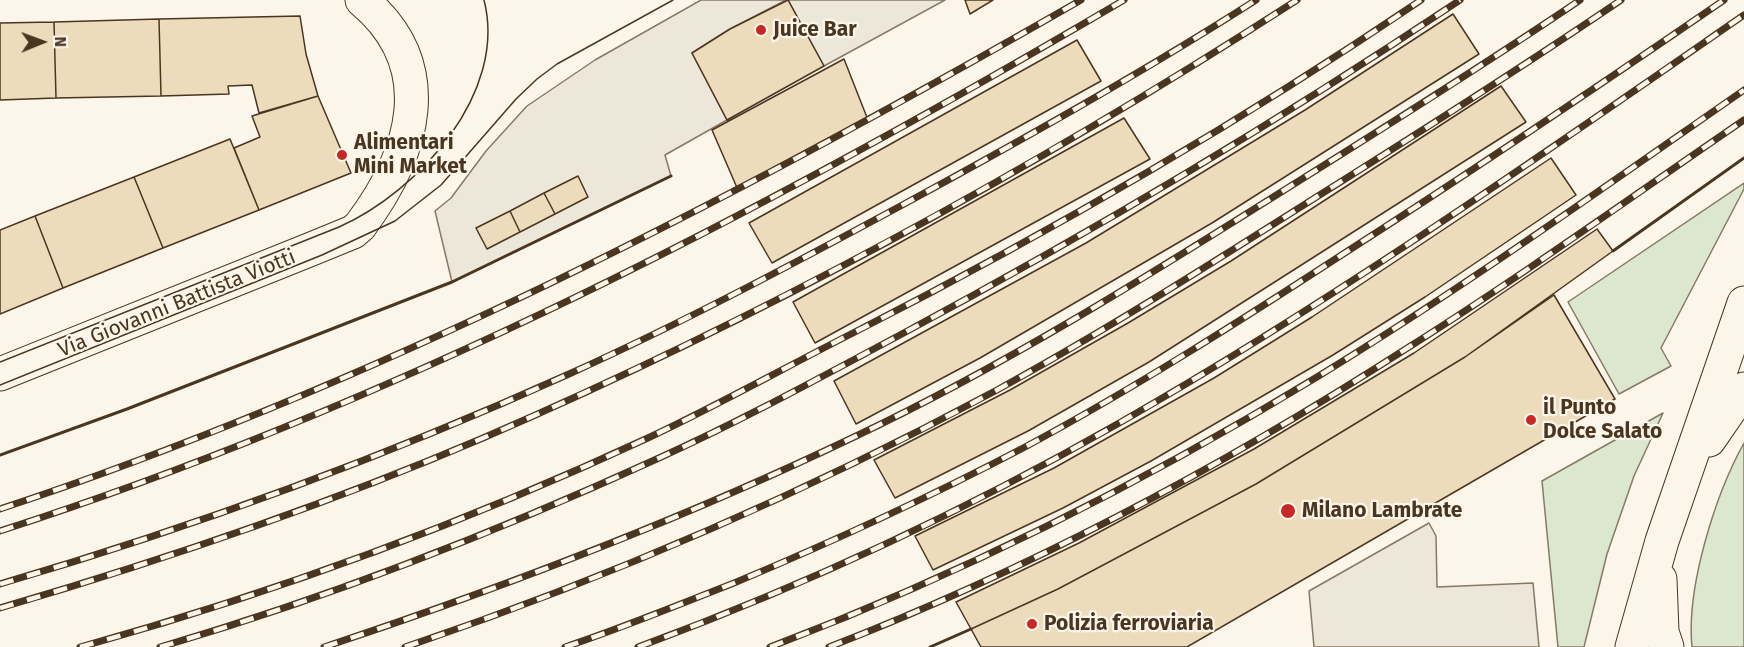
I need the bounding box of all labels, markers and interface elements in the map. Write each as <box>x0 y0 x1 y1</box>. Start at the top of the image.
north arrow <box>12 12 72 72</box>
place label: Juice Bar <box>773 17 857 43</box>
marker: Juice Bar <box>754 23 768 37</box>
text: N <box>51 36 70 47</box>
place label: Alimentari Mini Market <box>354 130 467 180</box>
marker: Alimentari Mini Market <box>335 148 349 162</box>
street label: Via Giovanni Battista Viotti <box>55 245 299 363</box>
place label: il Punto Dolce Salato <box>1543 395 1662 445</box>
marker: il Punto Dolce Salato <box>1524 413 1538 427</box>
place label: Milano Lambrate <box>1302 498 1462 524</box>
marker: Milano Lambrate <box>1279 502 1297 520</box>
place label: Polizia ferroviaria <box>1044 611 1214 637</box>
marker: Polizia ferroviaria <box>1025 617 1039 631</box>

